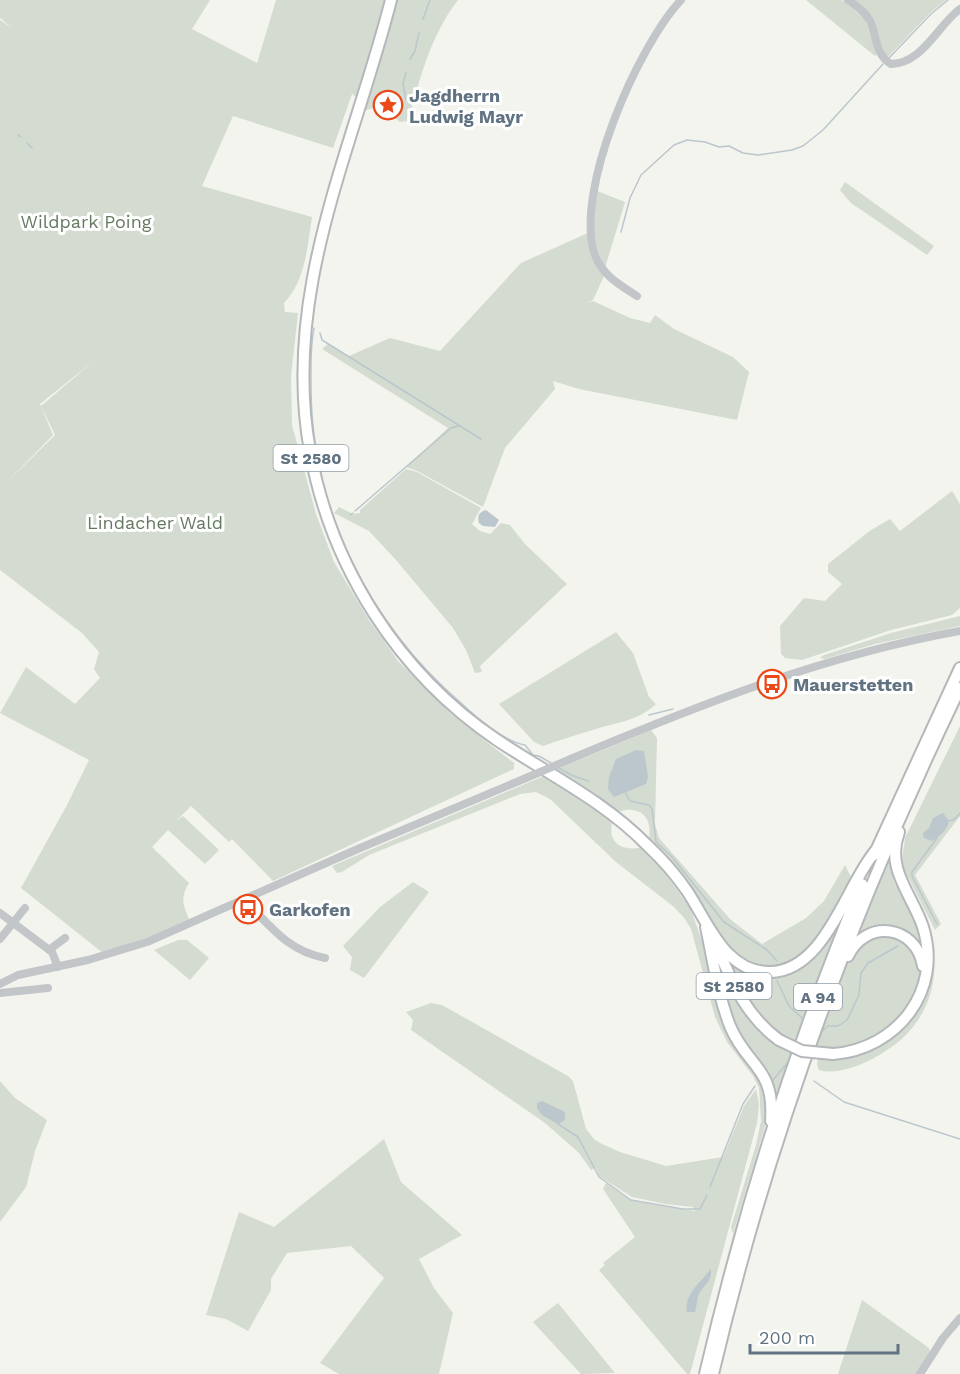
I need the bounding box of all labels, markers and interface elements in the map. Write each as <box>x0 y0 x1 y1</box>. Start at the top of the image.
place label: Jagdherrn Ludwig Mayr <box>409 85 523 127</box>
place icon: Jagdherrn Ludwig Mayr <box>372 89 404 121</box>
park label: Wildpark Poing <box>21 211 152 232</box>
road number: St 2580 <box>274 445 348 471</box>
park label: Lindacher Wald <box>87 512 223 533</box>
bus stop icon: Mauerstetten <box>756 668 788 700</box>
place label: Mauerstetten <box>793 674 913 695</box>
bus stop icon: Garkofen <box>232 893 264 925</box>
place label: Garkofen <box>269 899 351 920</box>
road number: St 2580 <box>696 973 771 999</box>
road number: A 94 <box>794 984 842 1010</box>
scale bar <box>750 1317 898 1355</box>
text: 200 m <box>759 1327 815 1348</box>

